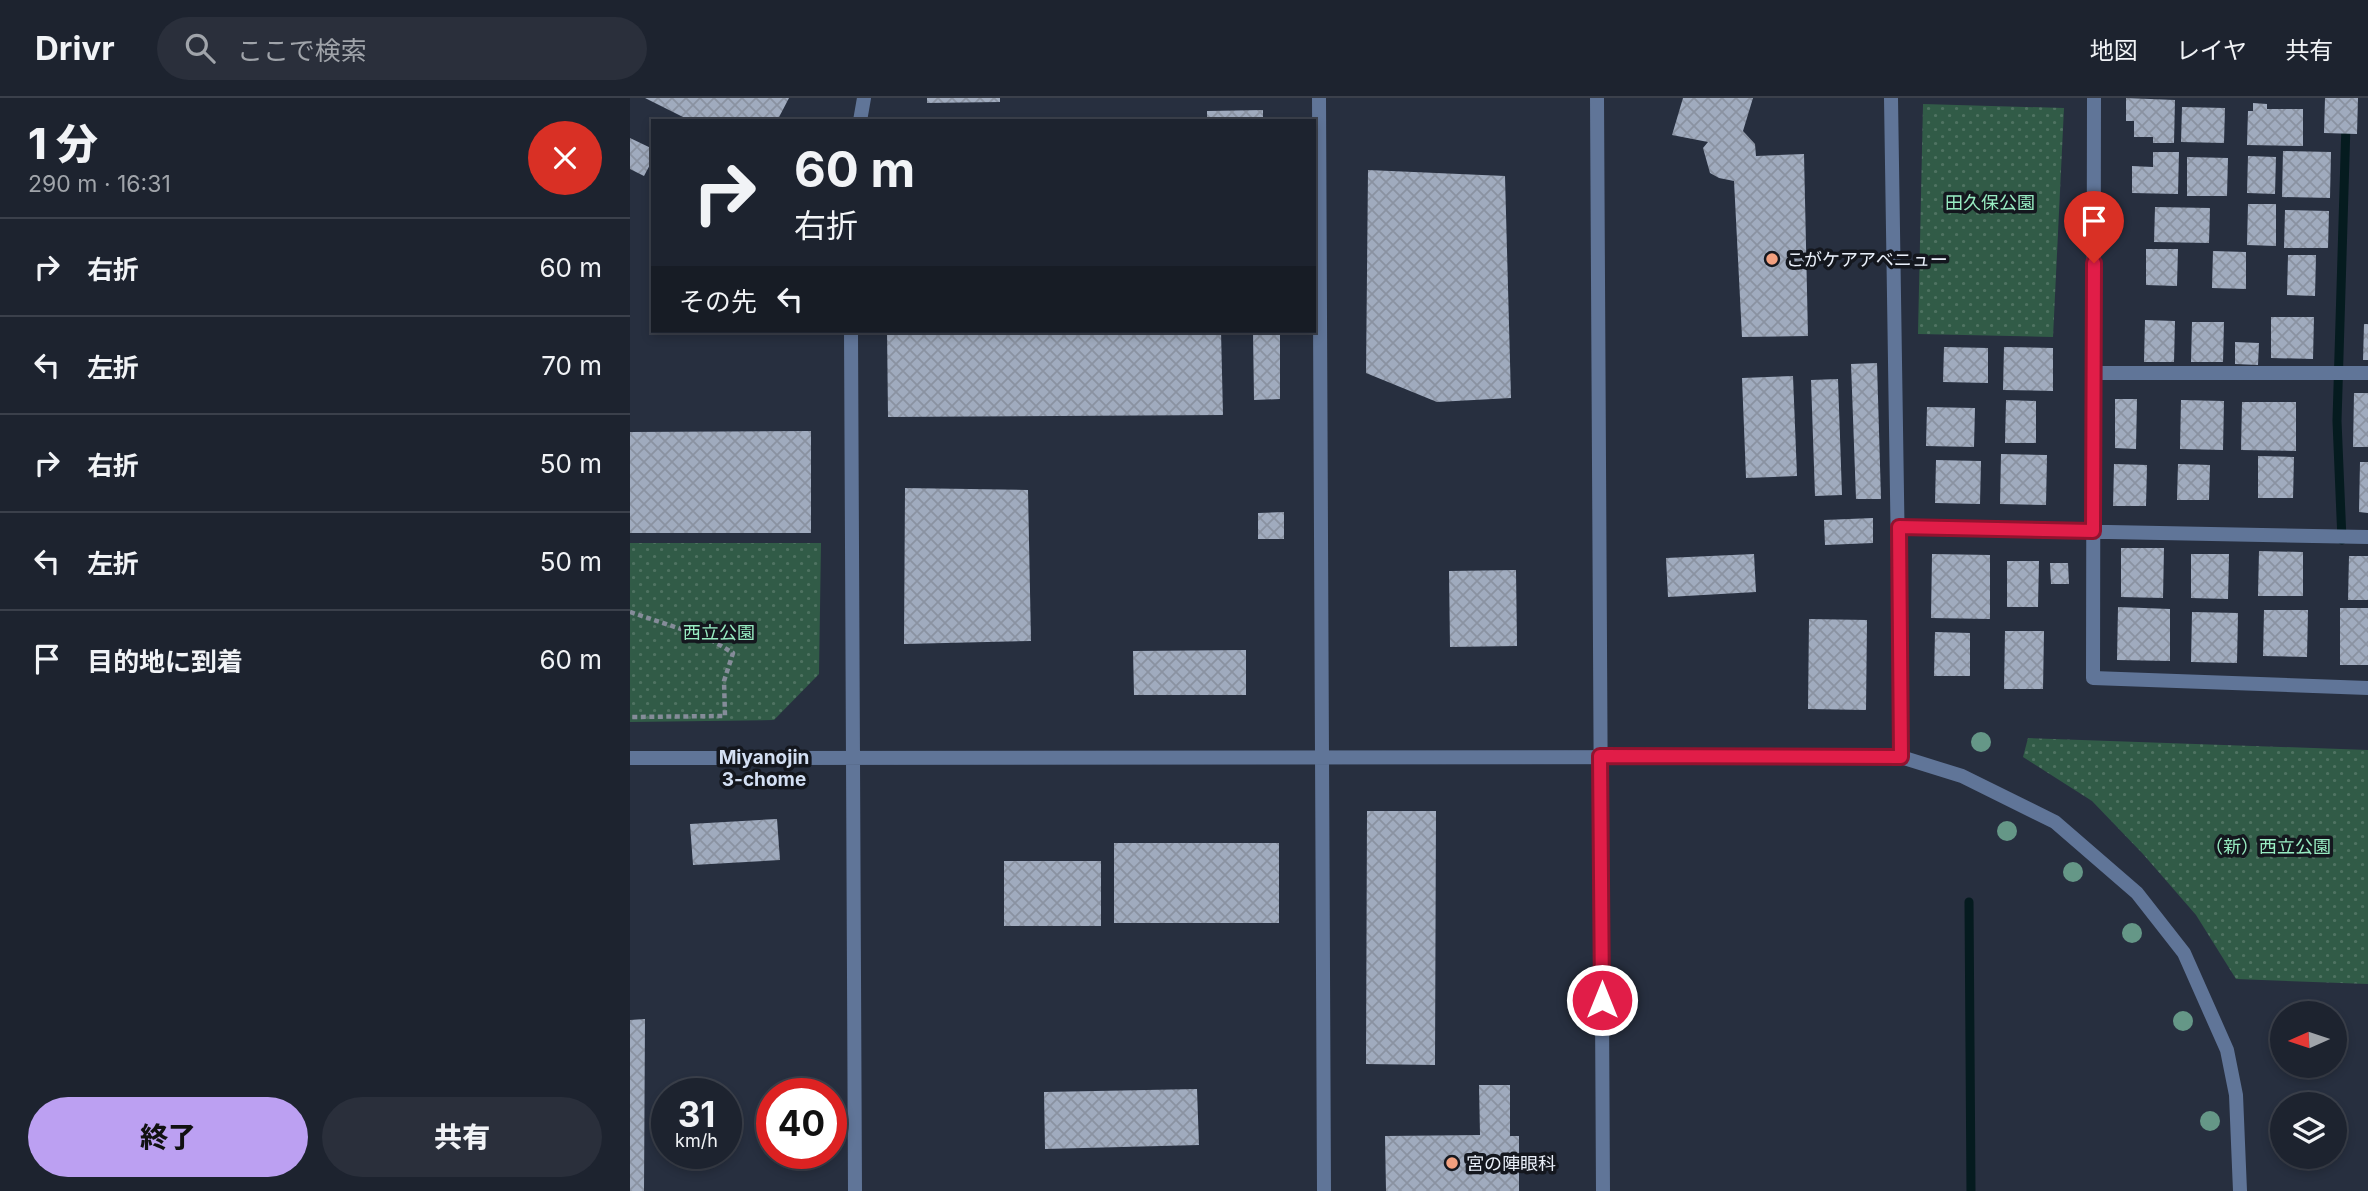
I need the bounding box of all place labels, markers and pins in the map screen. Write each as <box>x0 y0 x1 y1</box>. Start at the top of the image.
pin <box>2064 191 2124 263</box>
place label: こがケアアベニュー <box>1786 249 1948 270</box>
marker: こがケアアベニュー <box>1764 251 1780 267</box>
place label: 宮の陣眼科 <box>1466 1153 1556 1174</box>
marker: 宮の陣眼科 <box>1444 1155 1460 1171</box>

